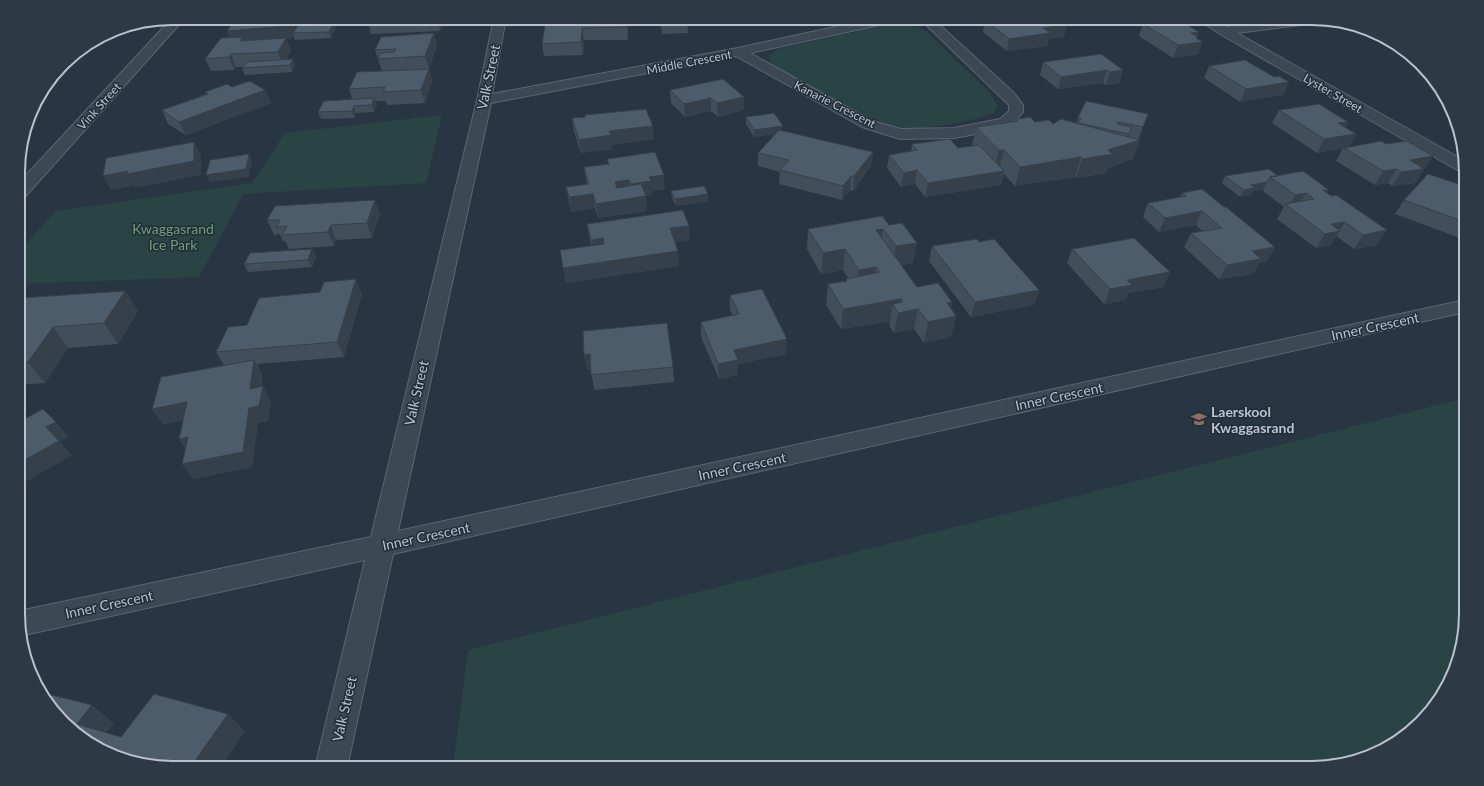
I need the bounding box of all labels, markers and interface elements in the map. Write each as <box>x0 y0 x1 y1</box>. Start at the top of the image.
street label: Valk Street <box>473 43 503 111</box>
street label: Middle Crescent <box>645 46 733 78</box>
street label: Lyster Street <box>1301 70 1366 116</box>
street label: Kanarie Crescent <box>792 77 879 131</box>
street label: Vink Street <box>74 79 125 133</box>
park label: Kwaggasrand Ice Park <box>132 220 214 253</box>
street label: Inner Crescent <box>1329 308 1421 344</box>
street label: Valk Street <box>400 359 432 427</box>
street label: Inner Crescent <box>1013 378 1105 414</box>
place label: Laerskool Kwaggasrand <box>1211 403 1294 436</box>
school or university icon: Laerskool Kwaggasrand <box>1190 410 1208 428</box>
street label: Inner Crescent <box>696 448 788 484</box>
street label: Inner Crescent <box>380 518 472 554</box>
street label: Inner Crescent <box>63 586 155 622</box>
street label: Valk Street <box>328 675 360 743</box>

